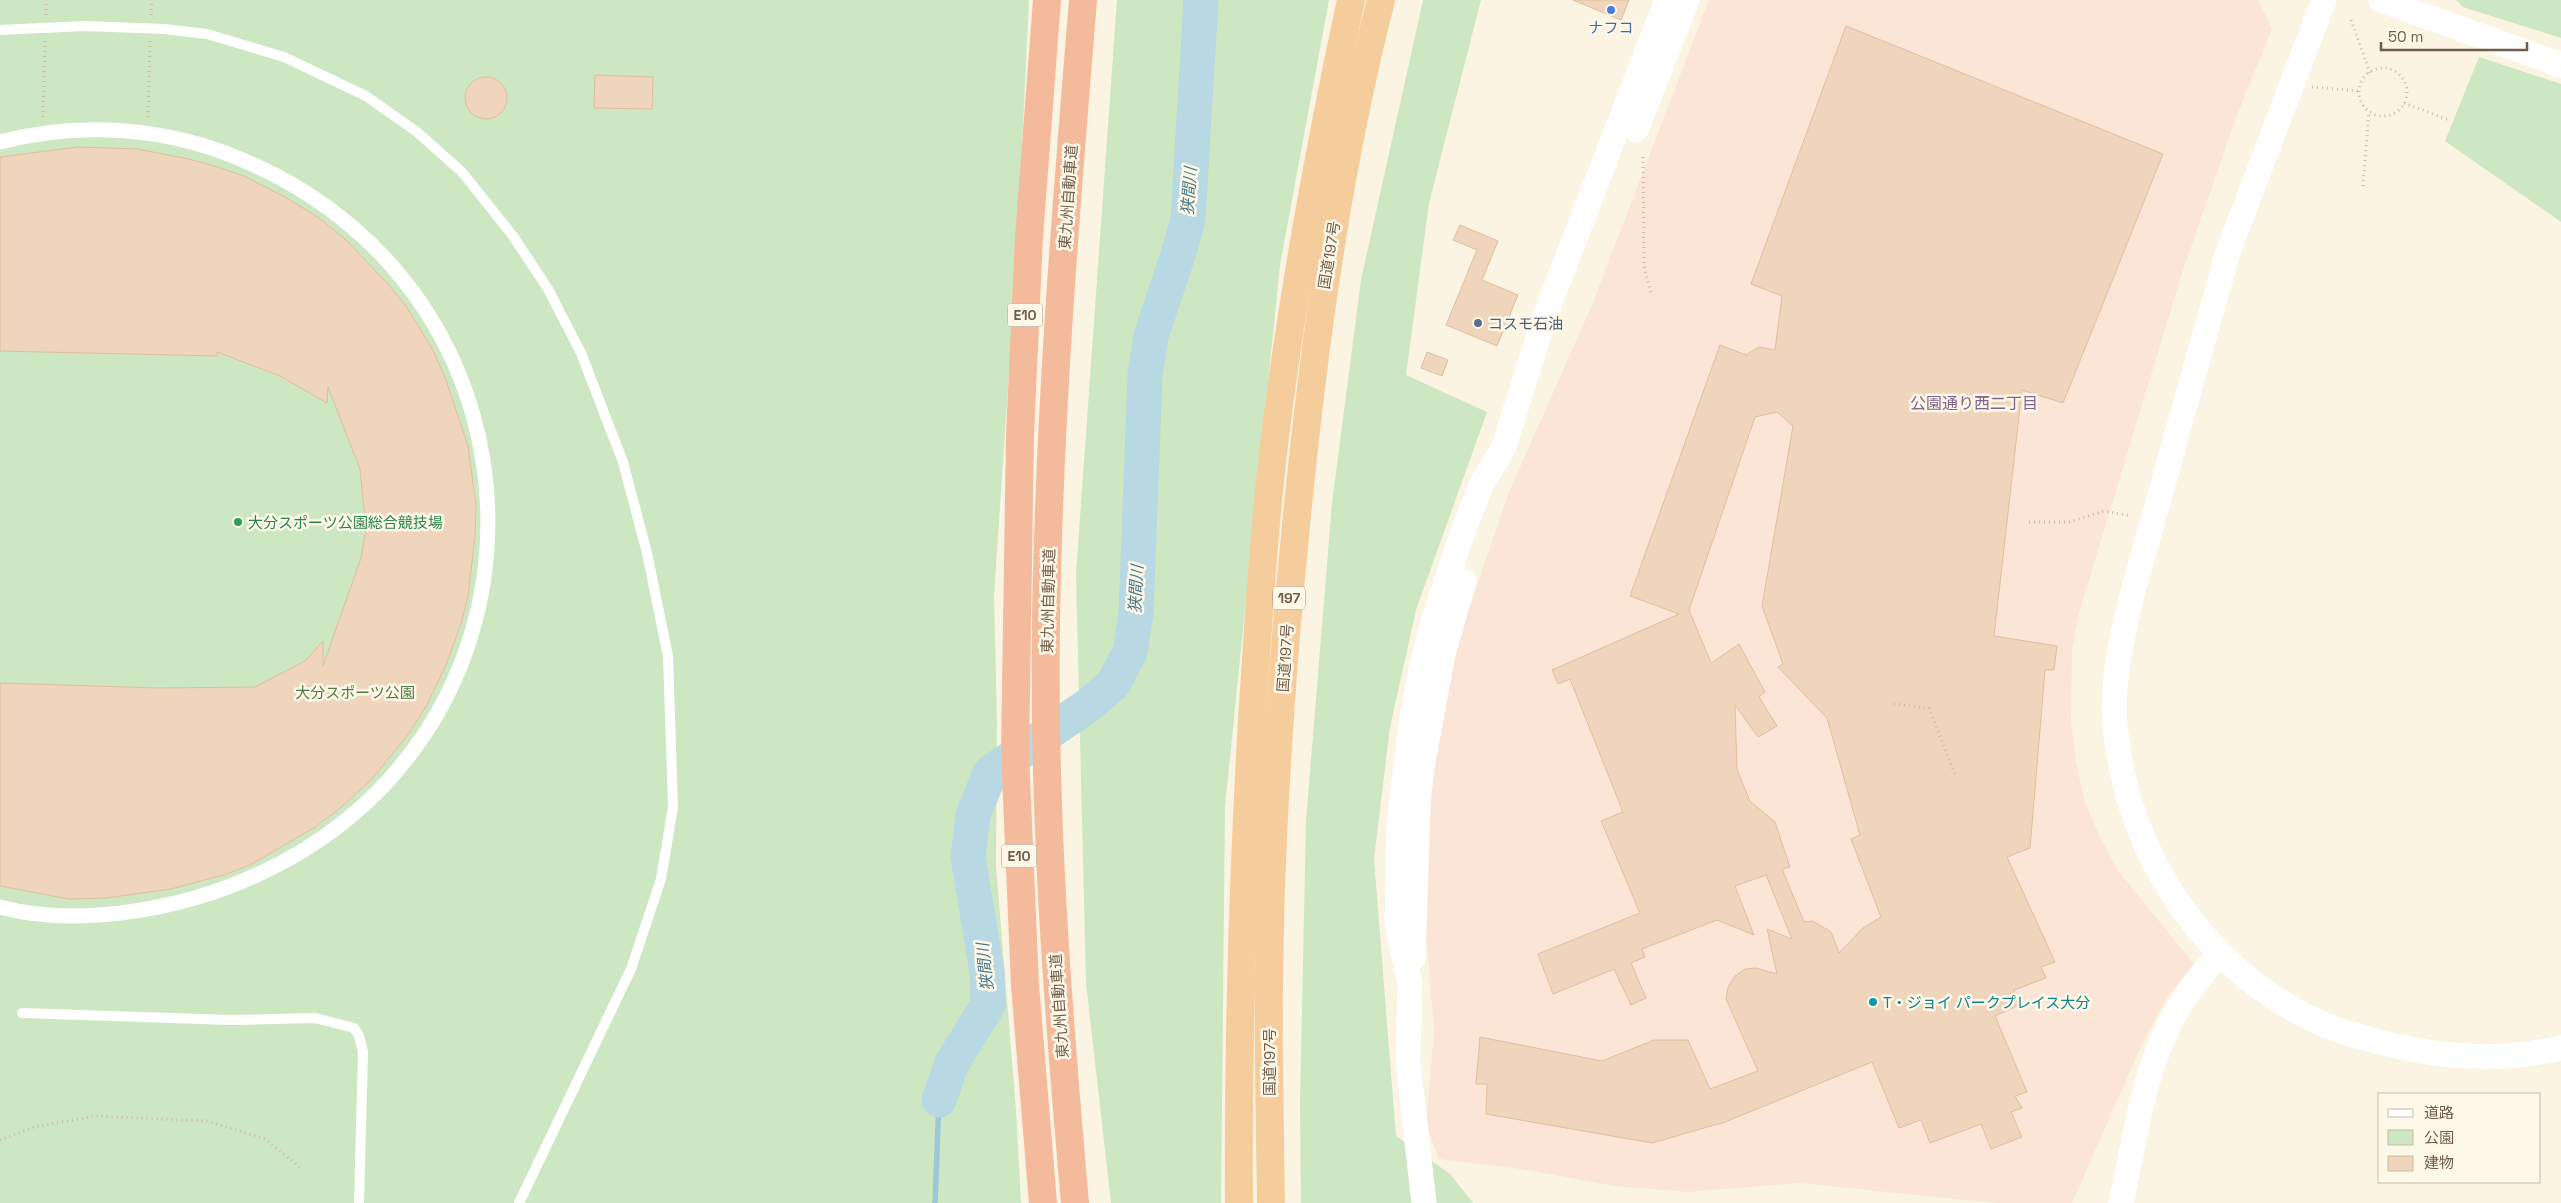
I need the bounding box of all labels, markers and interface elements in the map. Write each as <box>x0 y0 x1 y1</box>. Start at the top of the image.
marker: ナフコ <box>1605 4 1617 16</box>
place label: ナフコ <box>1588 18 1634 37</box>
scale bar <box>2381 20 2527 52</box>
text: 50 m <box>2388 27 2423 46</box>
street label: 東九州自動車道 <box>1055 144 1081 250</box>
water label: 狭間川 <box>1177 164 1201 216</box>
street label: 国道197号 <box>1314 220 1344 290</box>
road number: E10 <box>1008 304 1042 326</box>
place label: コスモ石油 <box>1488 314 1563 333</box>
marker: コスモ石油 <box>1472 317 1484 329</box>
district label: 公園通り西二丁目 <box>1910 393 2038 414</box>
place label: 大分スポーツ公園総合競技場 <box>248 513 443 532</box>
marker: 大分スポーツ公園総合競技場 <box>232 516 244 528</box>
street label: 東九州自動車道 <box>1038 548 1058 654</box>
water label: 狭間川 <box>1124 562 1148 614</box>
road number: 197 <box>1273 586 1305 610</box>
street label: 国道197号 <box>1273 623 1297 693</box>
park label: 大分スポーツ公園 <box>295 683 415 702</box>
road number: E10 <box>1002 844 1036 868</box>
water label: 狭間川 <box>972 940 998 992</box>
street label: 東九州自動車道 <box>1046 953 1072 1059</box>
place label: T・ジョイ パークプレイス大分 <box>1883 993 2090 1012</box>
marker: T・ジョイ パークプレイス大分 <box>1867 996 1879 1008</box>
street label: 国道197号 <box>1260 1028 1279 1096</box>
legend <box>2378 1093 2541 1183</box>
text: 道路 <box>2424 1103 2454 1122</box>
text: 公園 <box>2424 1128 2454 1147</box>
text: 建物 <box>2424 1153 2454 1172</box>

